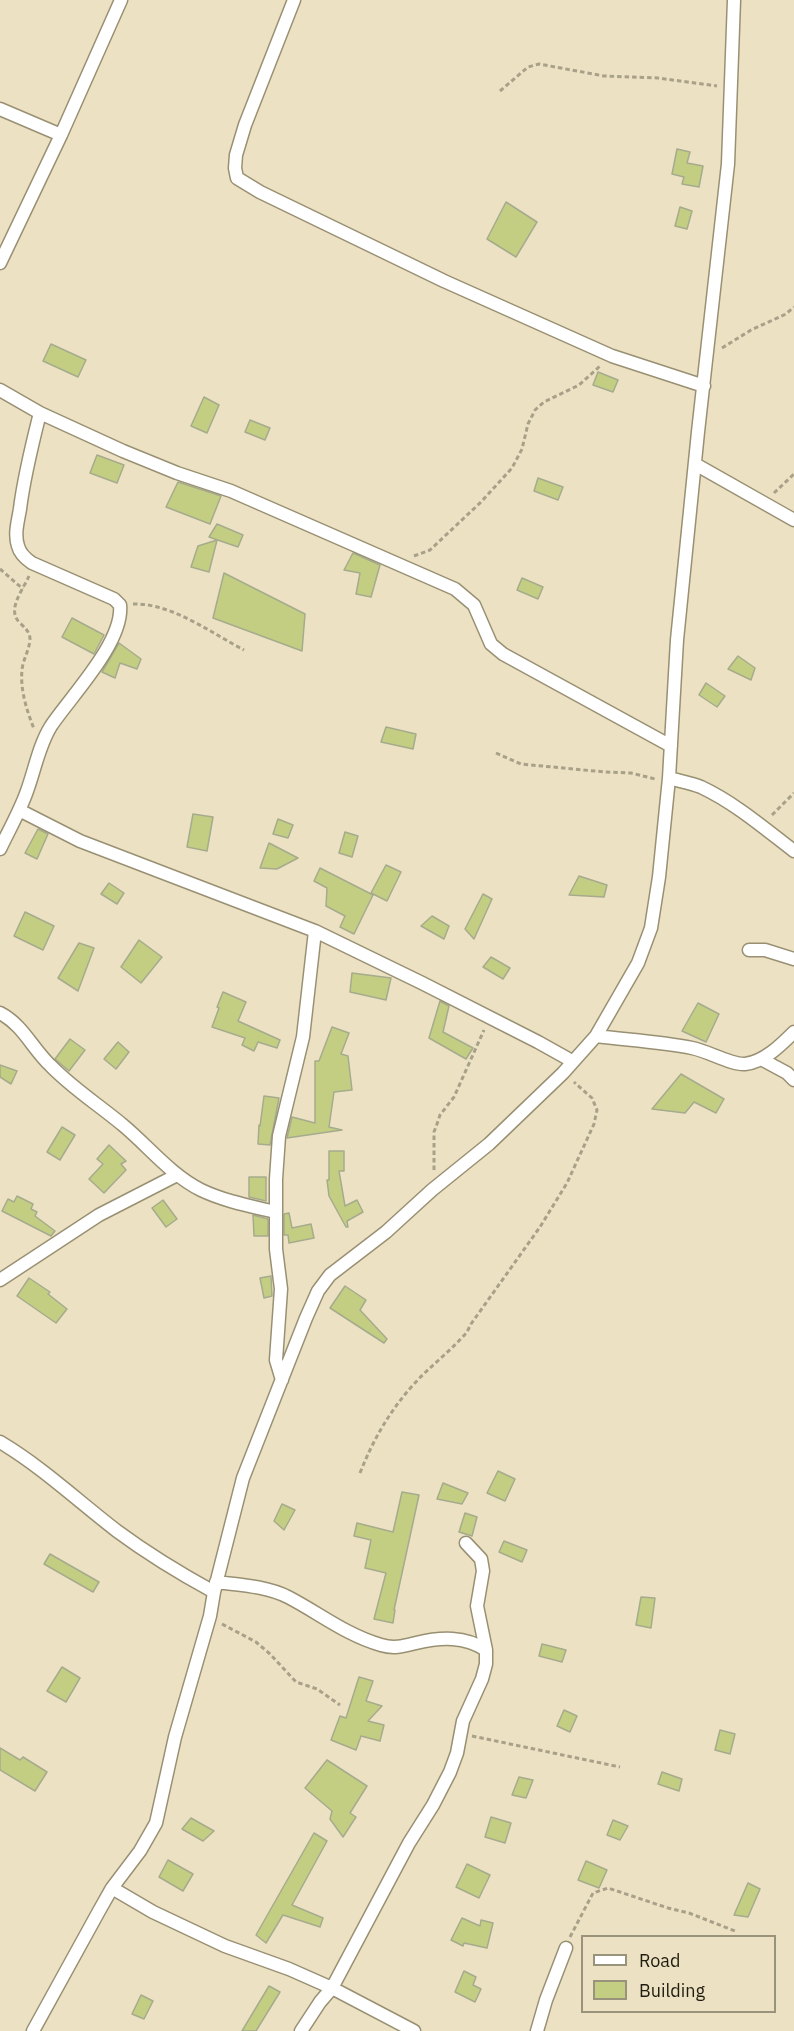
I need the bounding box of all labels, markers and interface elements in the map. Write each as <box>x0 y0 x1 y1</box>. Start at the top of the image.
legend <box>581 1935 776 2013</box>
text: Road <box>639 1949 680 1972</box>
text: Building <box>639 1979 705 2002</box>

